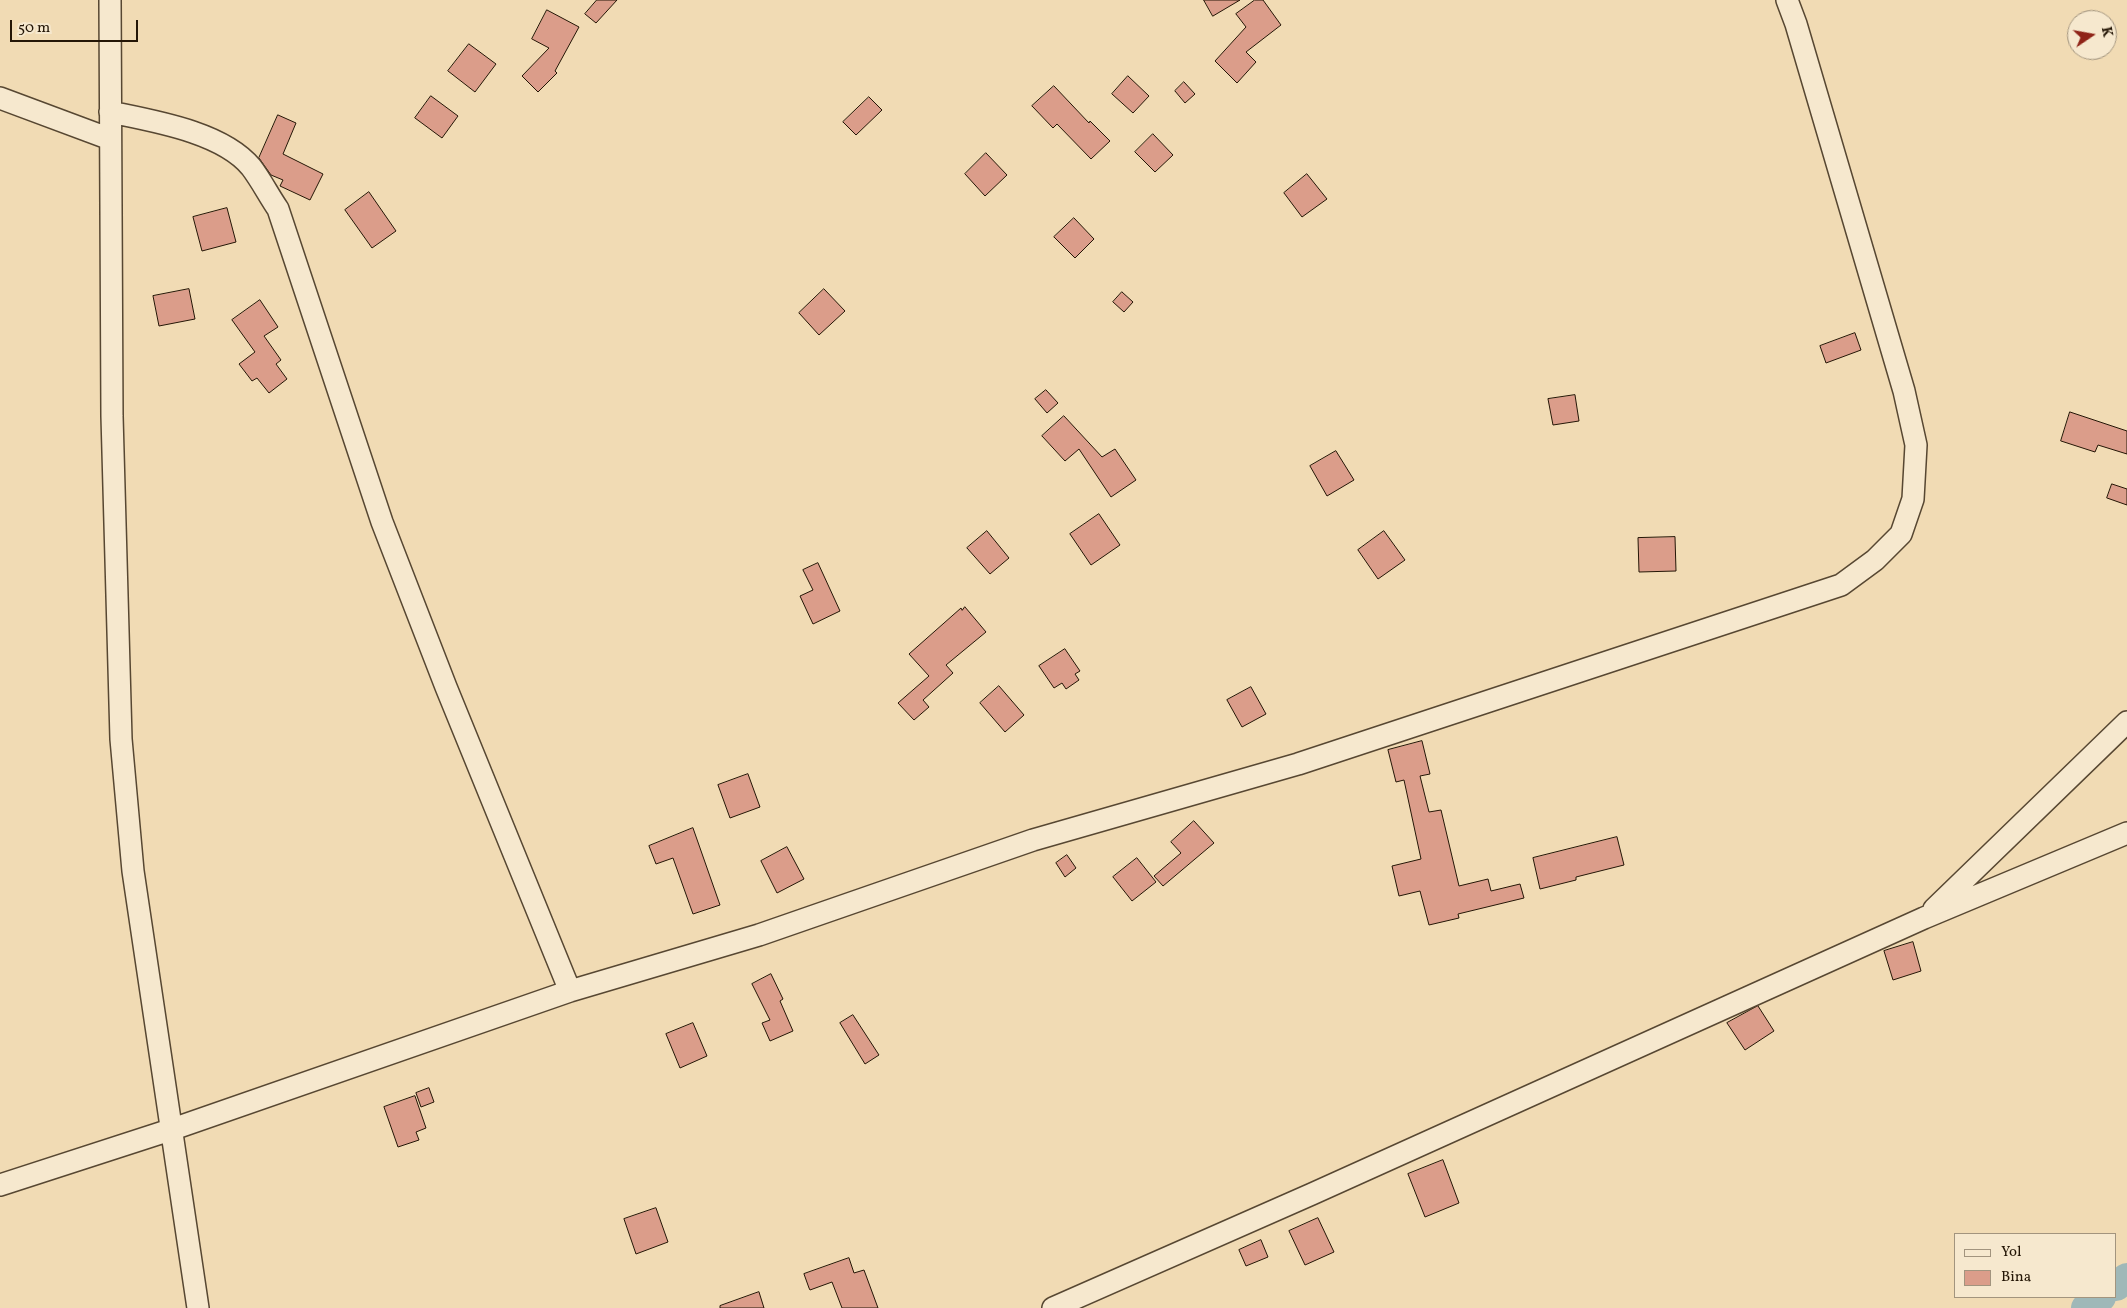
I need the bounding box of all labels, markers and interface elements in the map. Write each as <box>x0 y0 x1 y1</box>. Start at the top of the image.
scale bar <box>12 10 140 42</box>
north arrow <box>2067 10 2117 60</box>
text: 50 m <box>18 18 50 39</box>
text: K <box>2096 25 2117 39</box>
legend <box>1954 1233 2117 1298</box>
text: Yol <box>2001 1242 2021 1263</box>
text: Bina <box>2001 1267 2031 1288</box>

